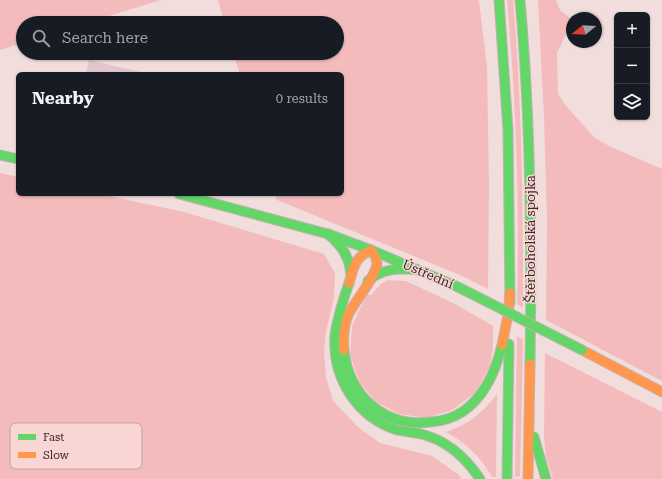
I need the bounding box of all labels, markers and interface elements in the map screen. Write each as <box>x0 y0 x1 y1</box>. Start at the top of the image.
north arrow <box>566 12 602 48</box>
map controls <box>614 12 650 120</box>
button: + <box>614 12 650 48</box>
search box <box>16 16 344 60</box>
icon: search <box>30 27 52 49</box>
text: Search here <box>62 29 148 47</box>
button: − <box>614 48 650 84</box>
button: layers <box>614 84 650 120</box>
text: Nearby <box>32 88 94 108</box>
text: 0 results <box>276 91 328 106</box>
street label: Štěrboholská spojka <box>522 175 538 303</box>
street label: Ústřední <box>400 256 456 292</box>
legend <box>10 423 142 469</box>
text: Fast <box>43 431 64 444</box>
text: Slow <box>43 449 70 462</box>

